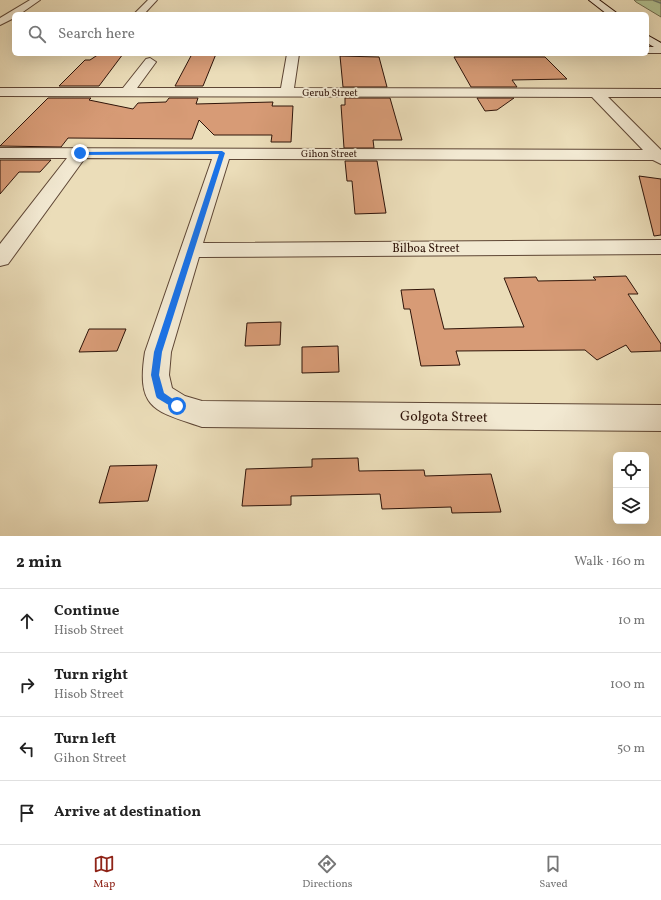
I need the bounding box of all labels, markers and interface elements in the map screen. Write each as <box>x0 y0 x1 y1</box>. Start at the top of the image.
search box <box>12 12 649 56</box>
icon: search <box>26 23 48 45</box>
text: Search here <box>58 24 135 45</box>
street label: Gerub Street <box>302 86 358 100</box>
route end <box>71 144 89 162</box>
street label: Gihon Street <box>301 147 357 161</box>
street label: Bilboa Street <box>392 241 460 257</box>
route start <box>168 397 186 415</box>
street label: Golgota Street <box>400 407 488 428</box>
map controls <box>613 452 649 524</box>
button: locate <box>613 452 649 488</box>
button: layers <box>613 488 649 524</box>
text: 2 min <box>16 551 62 574</box>
text: Walk · 160 m <box>574 553 645 571</box>
text: Continue <box>54 601 119 622</box>
icon: ahead <box>16 610 38 632</box>
text: 10 m <box>618 612 645 630</box>
text: Hisob Street <box>54 622 124 640</box>
text: Turn right <box>54 665 128 686</box>
icon: right <box>16 674 38 696</box>
text: 100 m <box>610 676 645 694</box>
text: Hisob Street <box>54 686 124 704</box>
text: Turn left <box>54 729 116 750</box>
icon: left <box>16 738 38 760</box>
text: 50 m <box>617 740 645 758</box>
text: Gihon Street <box>54 750 127 768</box>
icon: arrive <box>16 802 38 824</box>
text: Arrive at destination <box>54 802 201 823</box>
tab: Map <box>93 853 115 892</box>
tab: Directions <box>302 853 353 892</box>
tab: Saved <box>539 853 568 892</box>

